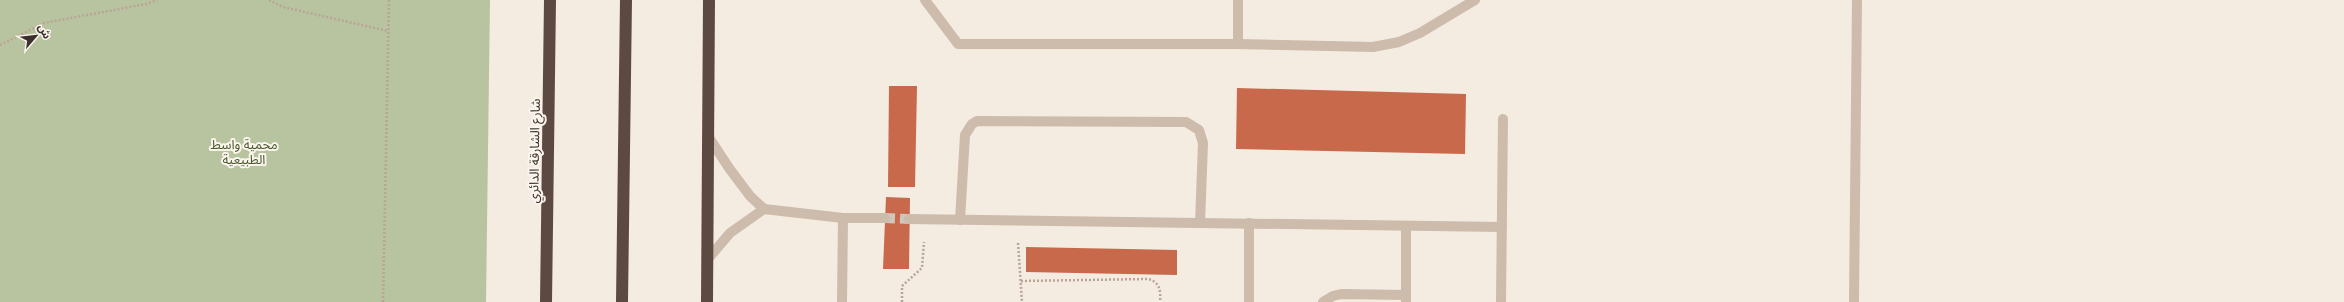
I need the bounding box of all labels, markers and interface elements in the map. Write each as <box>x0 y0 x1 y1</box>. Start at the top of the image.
north arrow <box>16 16 56 56</box>
text: ش <box>35 21 55 41</box>
street label: شارع الشارقة الدائري <box>525 98 546 204</box>
park label: محمية واسط الطبيعية <box>210 136 278 167</box>

